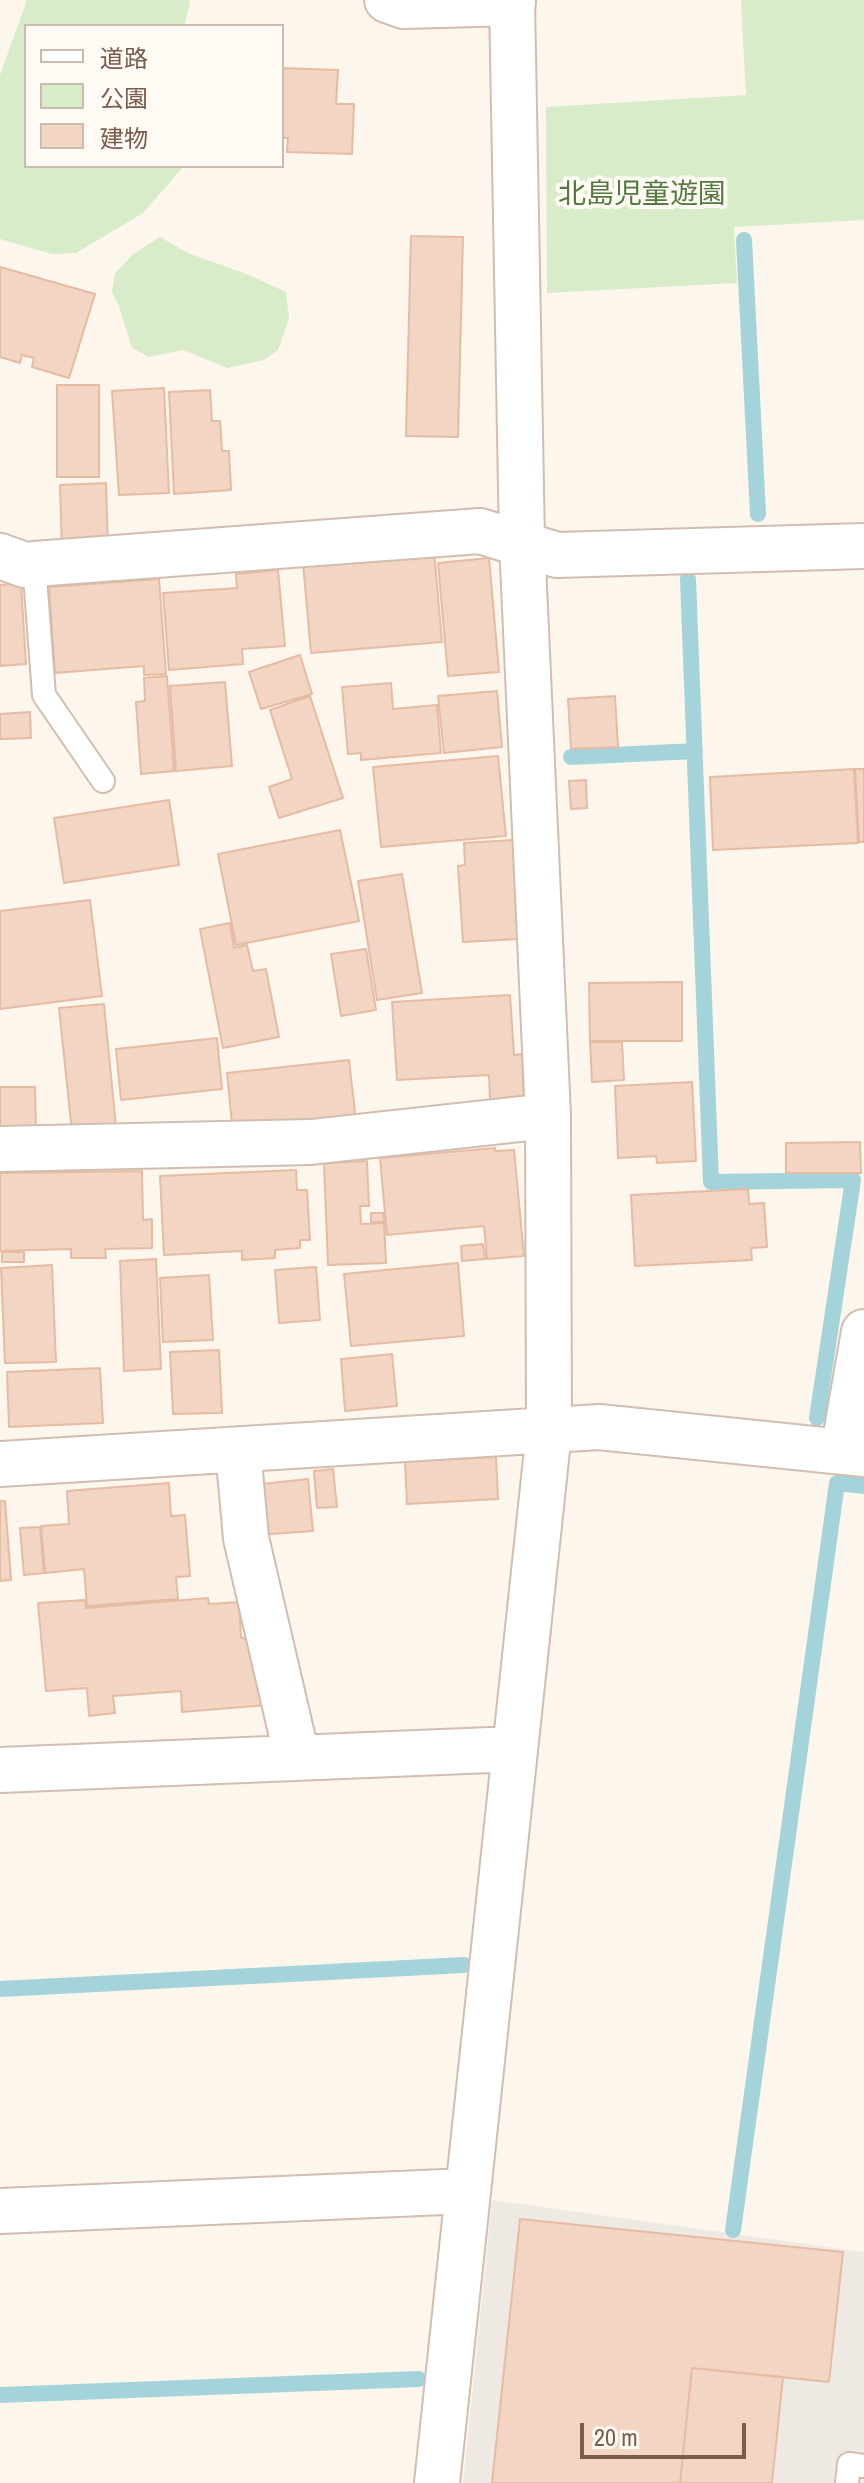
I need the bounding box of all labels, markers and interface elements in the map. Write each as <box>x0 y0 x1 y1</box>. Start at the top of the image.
legend <box>24 24 284 168</box>
text: 道路 <box>100 42 148 74</box>
text: 公園 <box>100 82 148 114</box>
text: 建物 <box>100 122 148 154</box>
park label: 北島児童遊園 <box>558 178 726 212</box>
scale bar <box>584 2407 750 2457</box>
text: 20 m <box>594 2421 638 2453</box>

